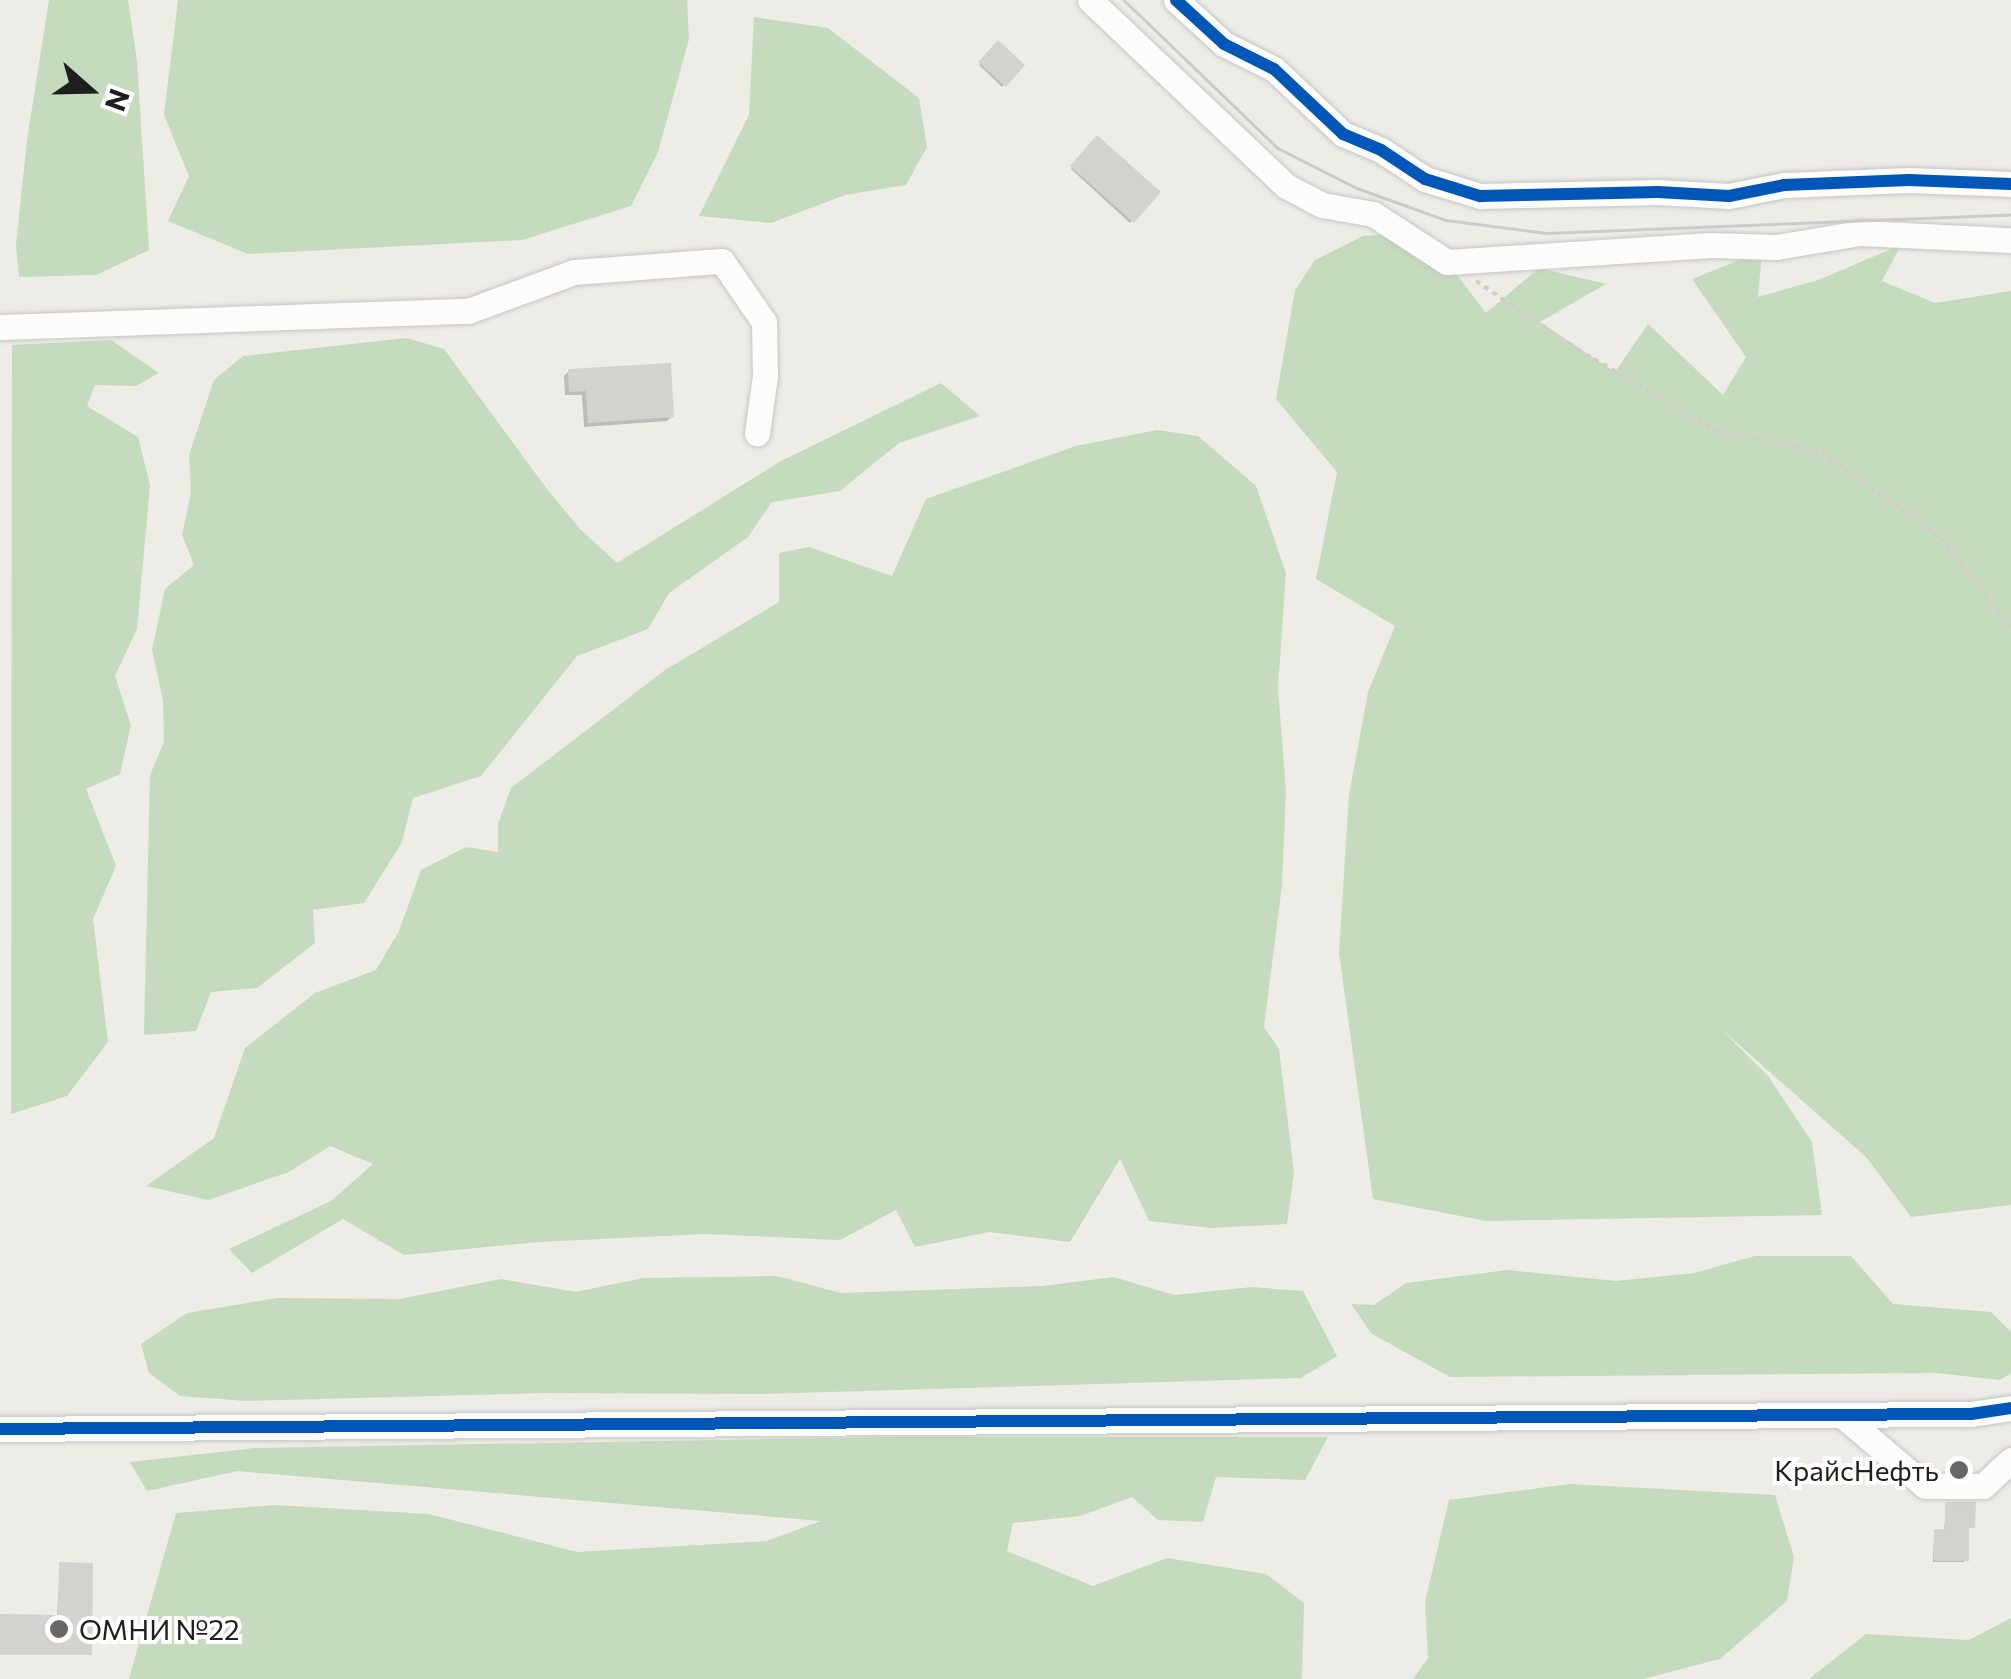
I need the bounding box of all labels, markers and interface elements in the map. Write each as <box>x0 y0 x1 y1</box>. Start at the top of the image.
north arrow <box>40 40 140 140</box>
text: N <box>99 85 138 116</box>
place label: КрайсНефть <box>1774 1453 1939 1487</box>
marker: КрайсНефть <box>1948 1459 1970 1481</box>
place label: ОМНИ №22 <box>79 1612 239 1646</box>
marker: ОМНИ №22 <box>48 1618 70 1640</box>

